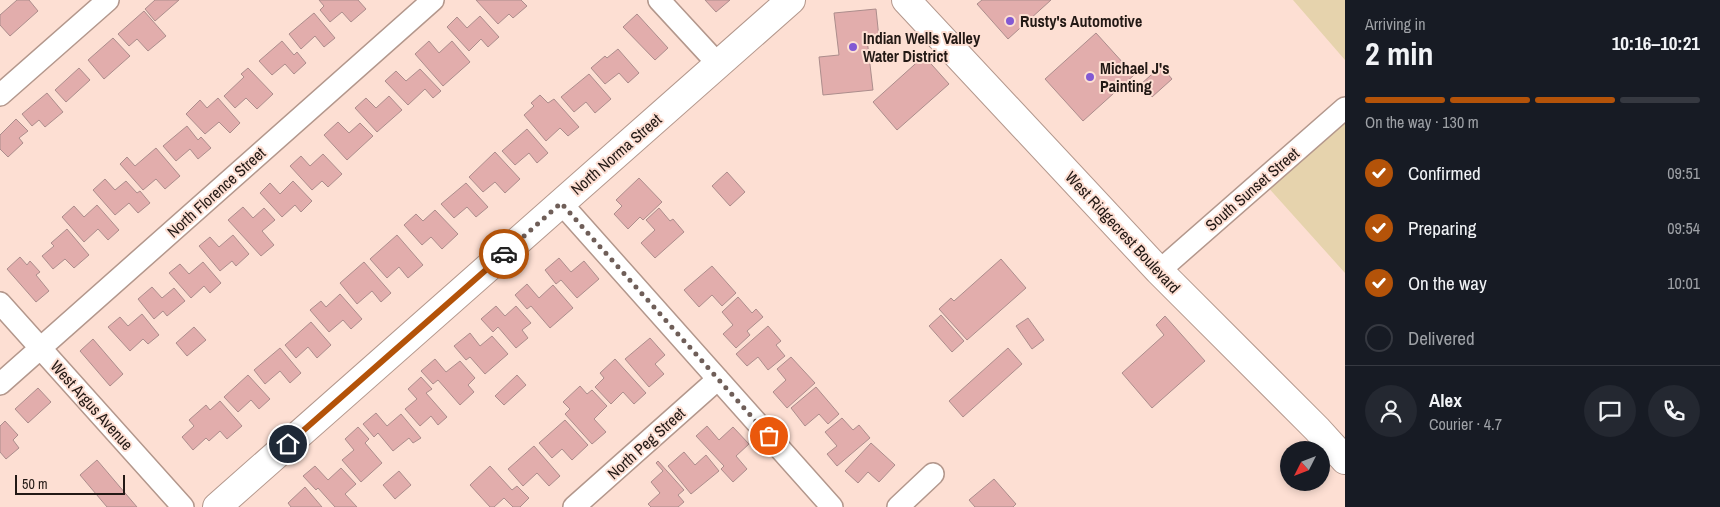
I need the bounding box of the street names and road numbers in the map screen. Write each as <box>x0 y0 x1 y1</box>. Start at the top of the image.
street label: North Norma Street <box>566 108 666 200</box>
street label: North Florence Street <box>162 142 270 242</box>
street label: South Sunset Street <box>1200 142 1304 236</box>
street label: West Ridgecrest Boulevard <box>1061 166 1185 298</box>
street label: West Argus Avenue <box>46 355 138 455</box>
street label: North Peg Street <box>602 402 690 484</box>

